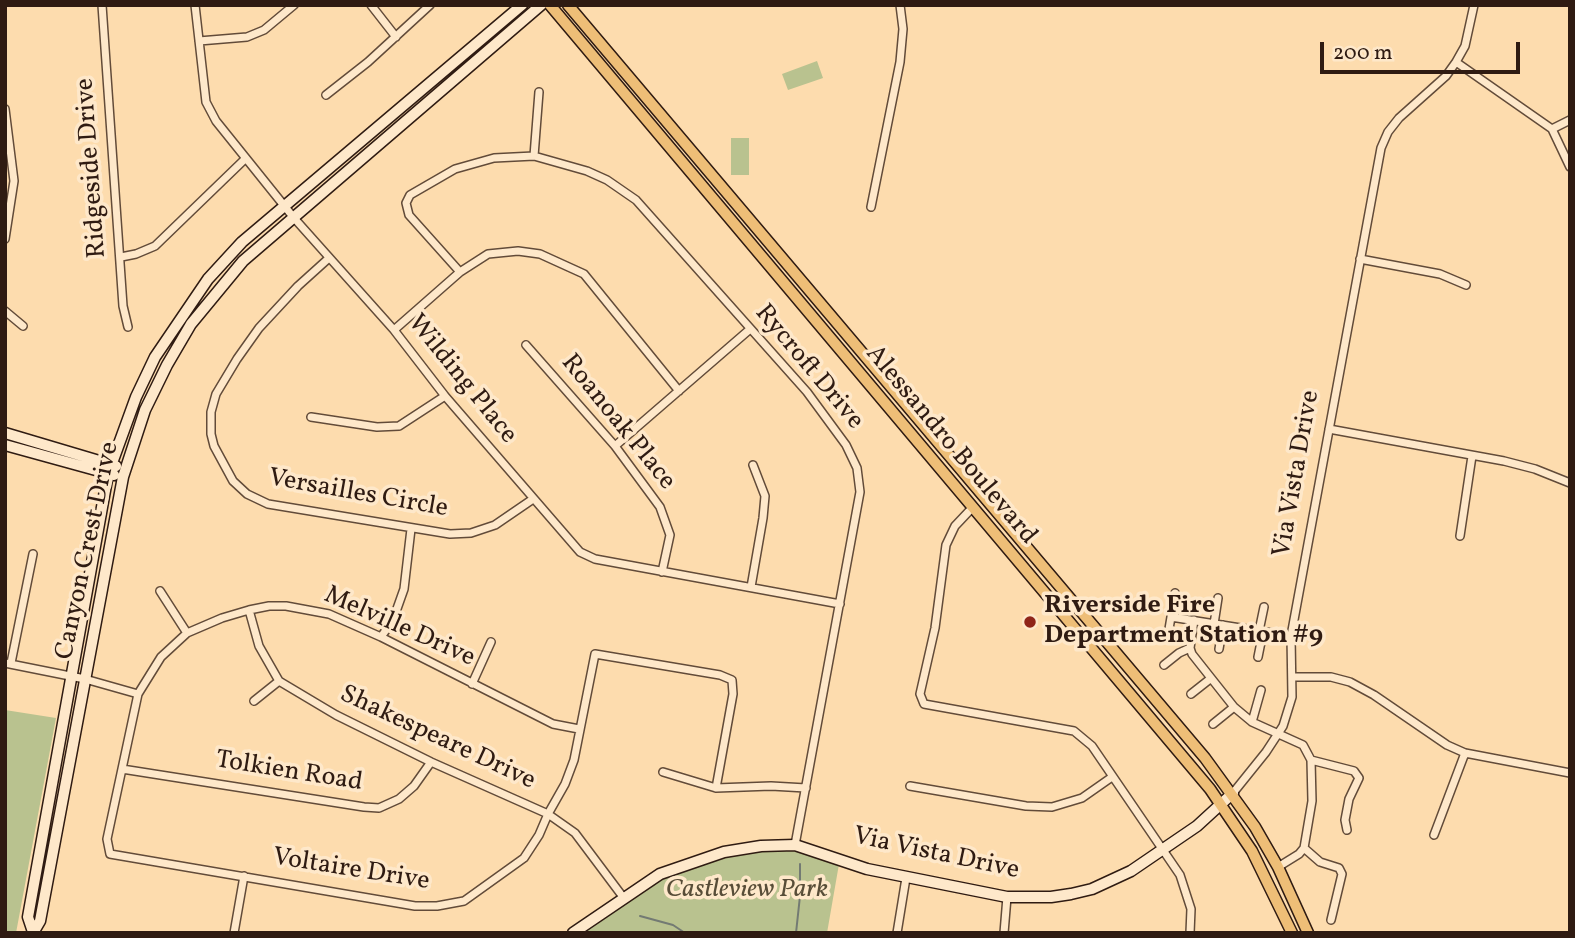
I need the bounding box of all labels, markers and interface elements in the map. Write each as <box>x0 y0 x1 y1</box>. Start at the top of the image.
scale bar <box>1323 28 1522 72</box>
text: 200 m <box>1333 39 1393 68</box>
street label: Ridgeside Drive <box>71 77 115 259</box>
street label: Rycroft Drive <box>747 299 869 437</box>
street label: Wilding Place <box>399 309 523 451</box>
street label: Alessandro Boulevard <box>858 340 1042 552</box>
street label: Roanoak Place <box>553 349 681 497</box>
street label: Via Vista Drive <box>1268 388 1328 560</box>
street label: Canyon Crest Drive <box>51 439 127 663</box>
street label: Versailles Circle <box>266 464 450 526</box>
street label: Melville Drive <box>319 581 479 675</box>
place label: Riverside Fire Department Station #9 <box>1044 591 1323 652</box>
marker: Riverside Fire Department Station #9 <box>1022 614 1038 630</box>
street label: Shakespeare Drive <box>334 680 540 798</box>
street label: Tolkien Road <box>213 746 365 800</box>
street label: Via Vista Drive <box>850 822 1022 888</box>
street label: Voltaire Drive <box>270 843 432 899</box>
park label: Castleview Park <box>666 875 828 907</box>

